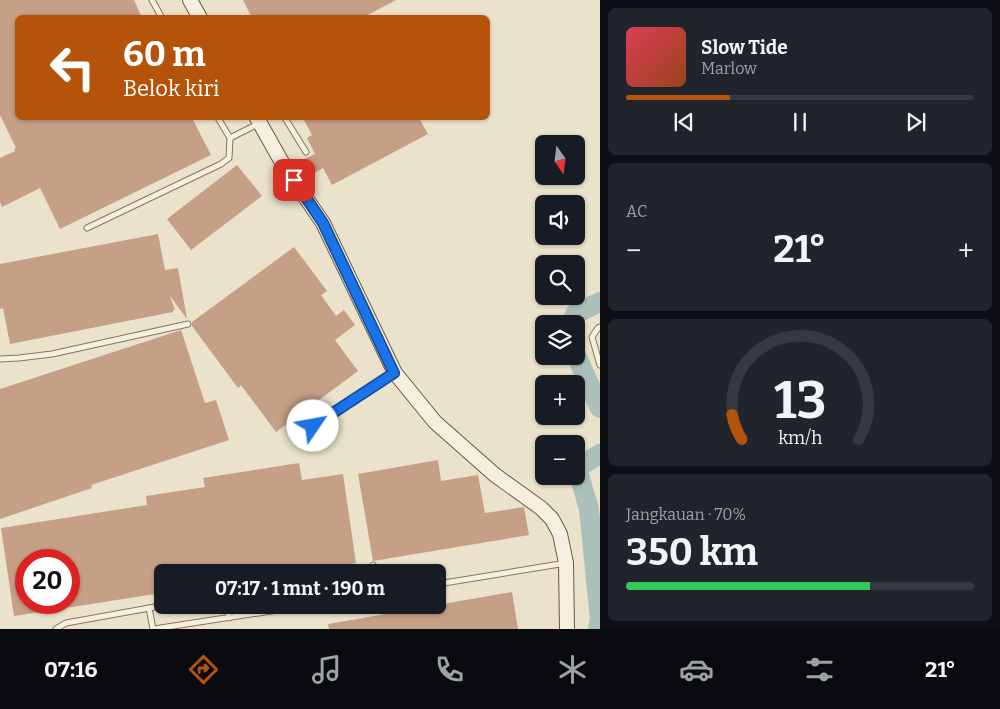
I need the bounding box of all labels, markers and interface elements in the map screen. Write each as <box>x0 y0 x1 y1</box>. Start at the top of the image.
text: 60 m <box>123 33 206 75</box>
icon: left <box>40 35 105 100</box>
text: Slow Tide <box>701 36 788 59</box>
text: Marlow <box>701 59 757 78</box>
text: Belok kiri <box>123 75 219 102</box>
icon: previous <box>670 108 698 136</box>
icon: pause <box>786 108 814 136</box>
icon: next <box>902 108 930 136</box>
north arrow <box>535 135 585 185</box>
map controls <box>535 135 585 485</box>
pin <box>273 159 315 201</box>
icon: arrive <box>280 166 308 194</box>
button: sound <box>535 195 585 245</box>
text: AC <box>626 202 647 221</box>
text: 21° <box>773 226 826 272</box>
text: − <box>626 234 641 267</box>
text: + <box>958 234 974 267</box>
button: search <box>535 255 585 305</box>
button: layers <box>535 315 585 365</box>
text: 13 <box>774 369 826 432</box>
button: + <box>535 375 585 425</box>
position arrow <box>286 399 338 451</box>
text: km/h <box>778 427 822 449</box>
button: − <box>535 435 585 485</box>
text: Jangkauan · 70% <box>626 505 746 524</box>
text: 350 km <box>626 529 758 575</box>
speed limit sign: 20 <box>15 549 80 614</box>
text: 07:17 · 1 mnt · 190 m <box>215 577 385 600</box>
icon: directions <box>186 652 221 687</box>
icon: music <box>309 652 344 687</box>
icon: phone <box>432 652 467 687</box>
icon: climate <box>555 652 590 687</box>
icon: car <box>679 652 714 687</box>
icon: filters <box>802 652 837 687</box>
text: 07:16 <box>44 656 98 683</box>
text: 21° <box>925 656 956 683</box>

